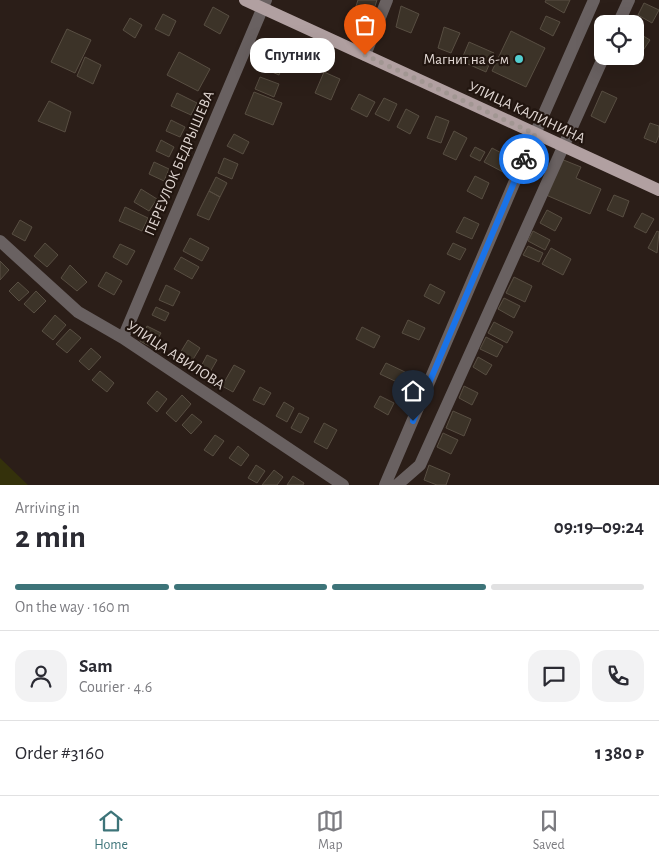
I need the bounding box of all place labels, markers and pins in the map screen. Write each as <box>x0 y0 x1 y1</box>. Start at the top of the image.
pin <box>344 4 386 55</box>
callout: Спутник <box>250 38 335 72</box>
place label: Магнит на 6-м <box>423 52 509 67</box>
marker: Магнит на 6-м <box>513 53 525 65</box>
pin <box>392 370 434 421</box>

